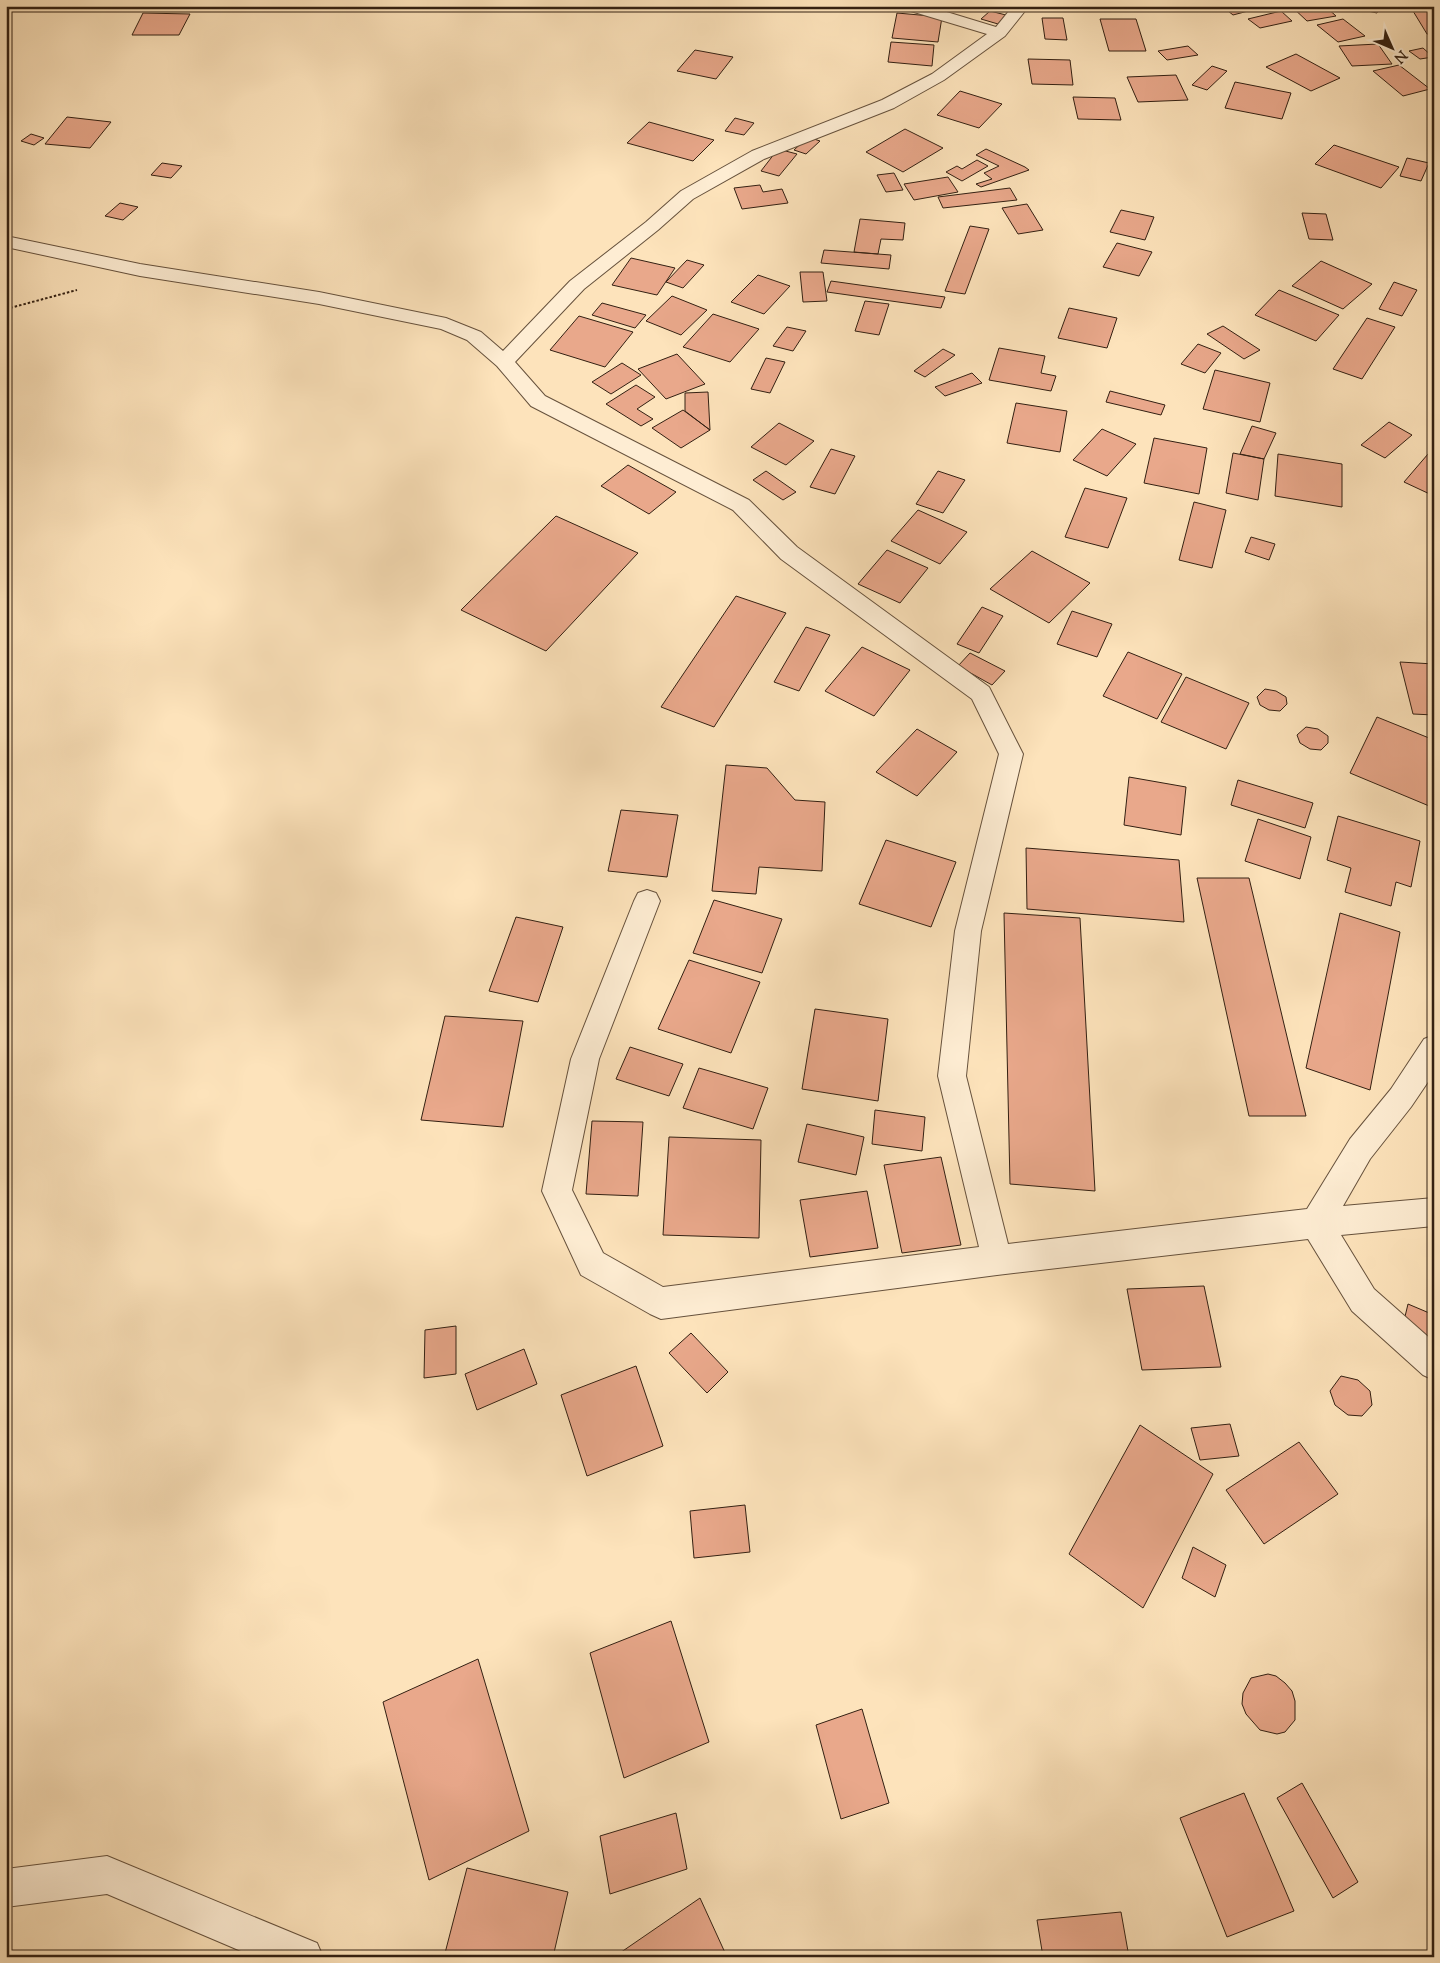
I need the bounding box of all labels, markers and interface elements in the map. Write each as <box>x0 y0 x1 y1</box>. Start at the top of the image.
north arrow <box>1368 22 1418 72</box>
text: N <box>1389 45 1411 67</box>

